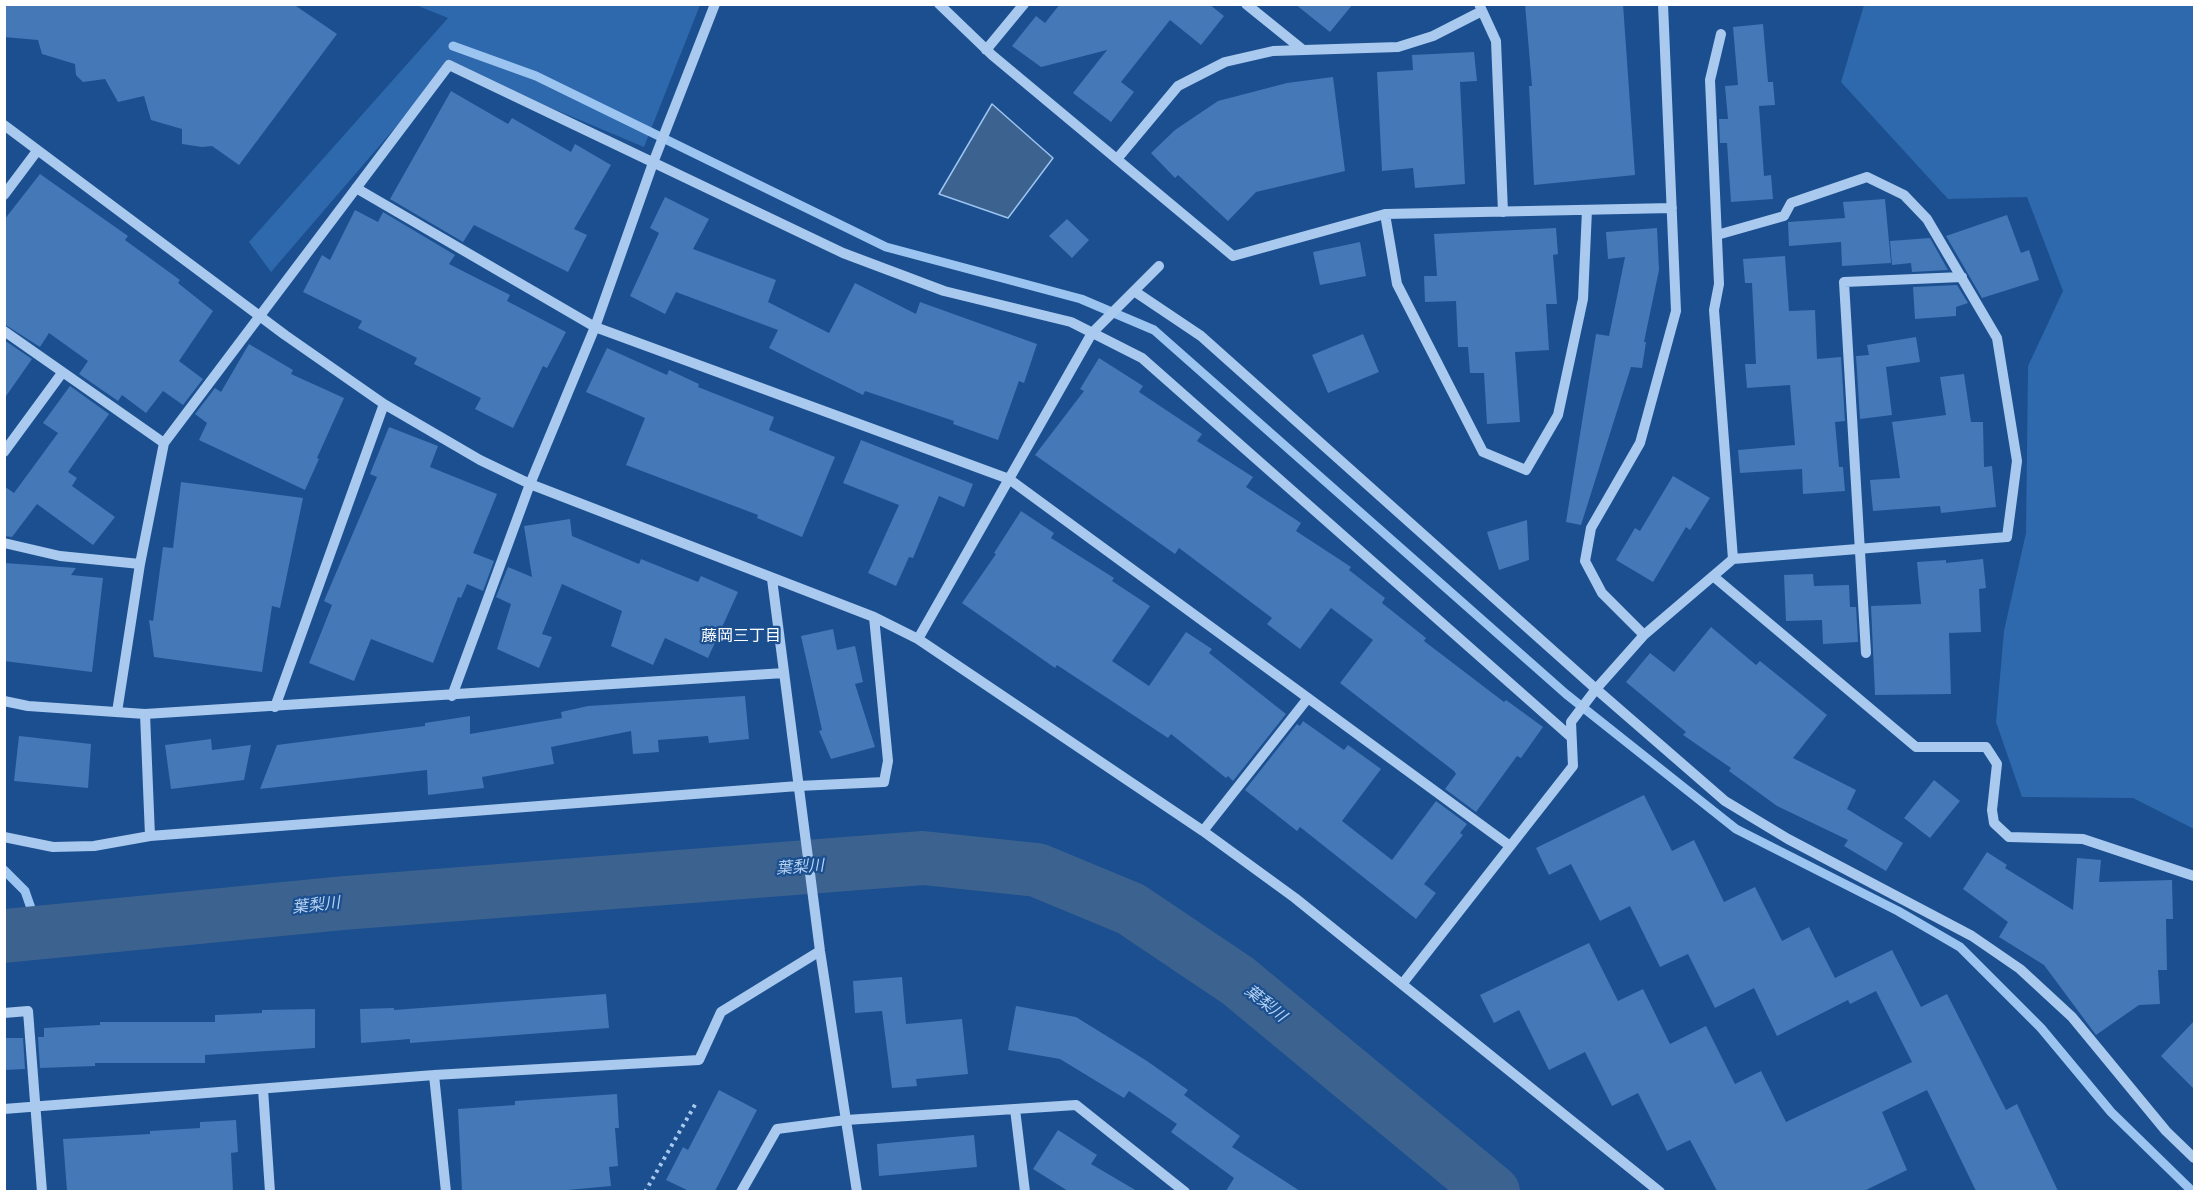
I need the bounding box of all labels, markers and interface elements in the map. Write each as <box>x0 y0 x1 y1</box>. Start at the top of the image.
district label: 藤岡三丁目 <box>701 627 781 647</box>
water label: 葉梨川 <box>775 857 825 879</box>
water label: 葉梨川 <box>291 894 341 918</box>
water label: 葉梨川 <box>1240 981 1290 1027</box>

